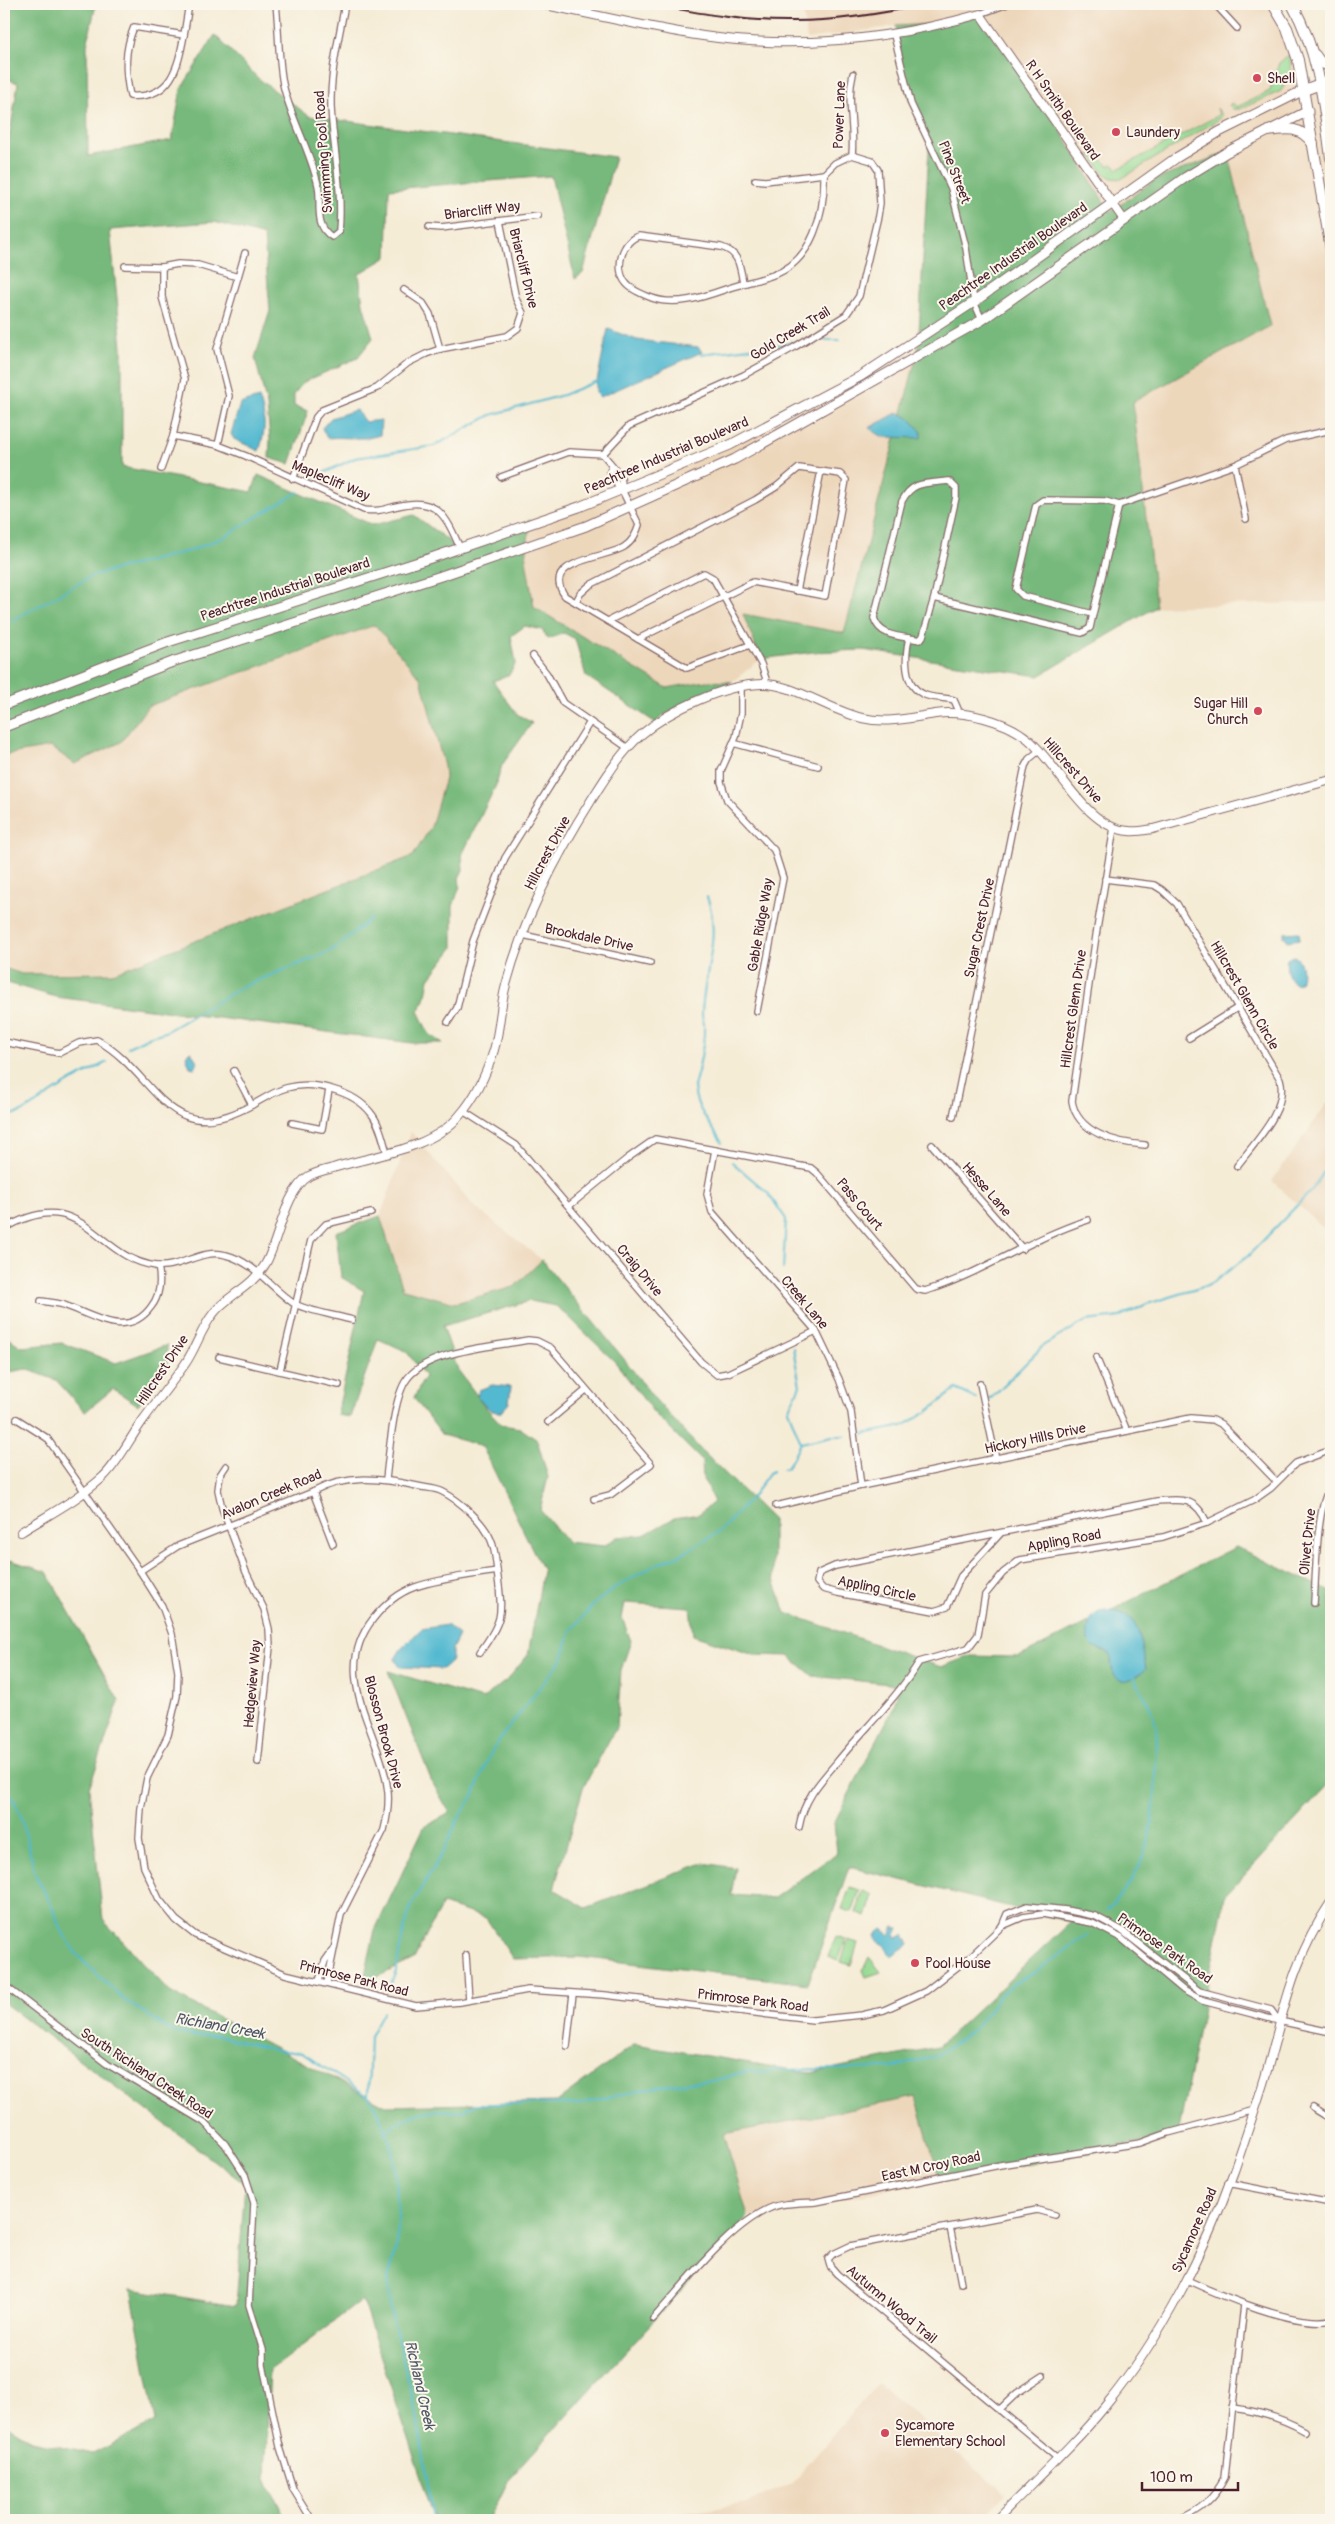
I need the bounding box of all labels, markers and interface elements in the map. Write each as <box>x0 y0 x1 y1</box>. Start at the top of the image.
street label: R H Smith Boulevard <box>1022 57 1104 164</box>
place label: Shell <box>1267 70 1295 87</box>
marker: Shell <box>1251 72 1263 84</box>
street label: Power Lane <box>830 80 849 149</box>
street label: Swimming Pool Road <box>311 90 336 214</box>
place label: Laundery <box>1126 124 1180 141</box>
marker: Laundery <box>1110 126 1122 138</box>
street label: Pine Street <box>935 138 974 206</box>
street label: Briarcliff Way <box>443 197 521 224</box>
street label: Peachtree Industrial Boulevard <box>936 199 1091 314</box>
street label: Briarcliff Drive <box>505 226 542 310</box>
street label: Gold Creek Trail <box>747 303 834 364</box>
street label: Peachtree Industrial Boulevard <box>581 413 751 498</box>
street label: Maplecliff Way <box>289 456 372 505</box>
street label: Peachtree Industrial Boulevard <box>198 554 372 625</box>
place label: Sugar Hill Church <box>1193 695 1248 728</box>
marker: Sugar Hill Church <box>1252 705 1264 717</box>
street label: Hillcrest Drive <box>1039 734 1106 807</box>
street label: Hillcrest Drive <box>521 813 574 893</box>
street label: Sugar Crest Drive <box>961 876 998 980</box>
street label: Gable Ridge Way <box>744 877 777 973</box>
street label: Brookdale Drive <box>543 920 635 955</box>
street label: Hillcrest Glenn Circle <box>1206 938 1283 1053</box>
street label: Hillcrest Glenn Drive <box>1057 949 1090 1069</box>
street label: Hesse Lane <box>958 1159 1015 1220</box>
street label: Pass Court <box>833 1175 887 1234</box>
street label: Craig Drive <box>613 1241 666 1300</box>
street label: Creek Lane <box>777 1272 832 1333</box>
street label: Hillcrest Drive <box>133 1332 192 1409</box>
street label: Hickory Hills Drive <box>983 1419 1087 1458</box>
street label: Avalon Creek Road <box>218 1466 324 1523</box>
street label: Olivet Drive <box>1296 1508 1319 1576</box>
street label: Appling Road <box>1026 1526 1103 1555</box>
street label: Appling Circle <box>836 1572 918 1605</box>
street label: Hedgeview Way <box>240 1639 265 1729</box>
street label: Blosson Brook Drive <box>360 1674 407 1790</box>
street label: Primrose Park Road <box>1114 1909 1216 1988</box>
place label: Pool House <box>925 1955 991 1972</box>
street label: Primrose Park Road <box>297 1957 410 2000</box>
marker: Pool House <box>909 1957 921 1969</box>
street label: Primrose Park Road <box>696 1985 810 2016</box>
water label: Richland Creek <box>174 2009 268 2044</box>
street label: South Richland Creek Road <box>77 2024 216 2123</box>
street label: East M Croy Road <box>880 2148 982 2185</box>
street label: Sycamore Road <box>1168 2185 1221 2275</box>
street label: Autumn Wood Trail <box>843 2262 940 2347</box>
water label: Richland Creek <box>400 2339 439 2433</box>
place label: Sycamore Elementary School <box>895 2417 1006 2450</box>
marker: Sycamore Elementary School <box>879 2427 891 2439</box>
scale bar <box>1142 2459 1239 2491</box>
text: 100 m <box>1150 2468 1193 2487</box>

